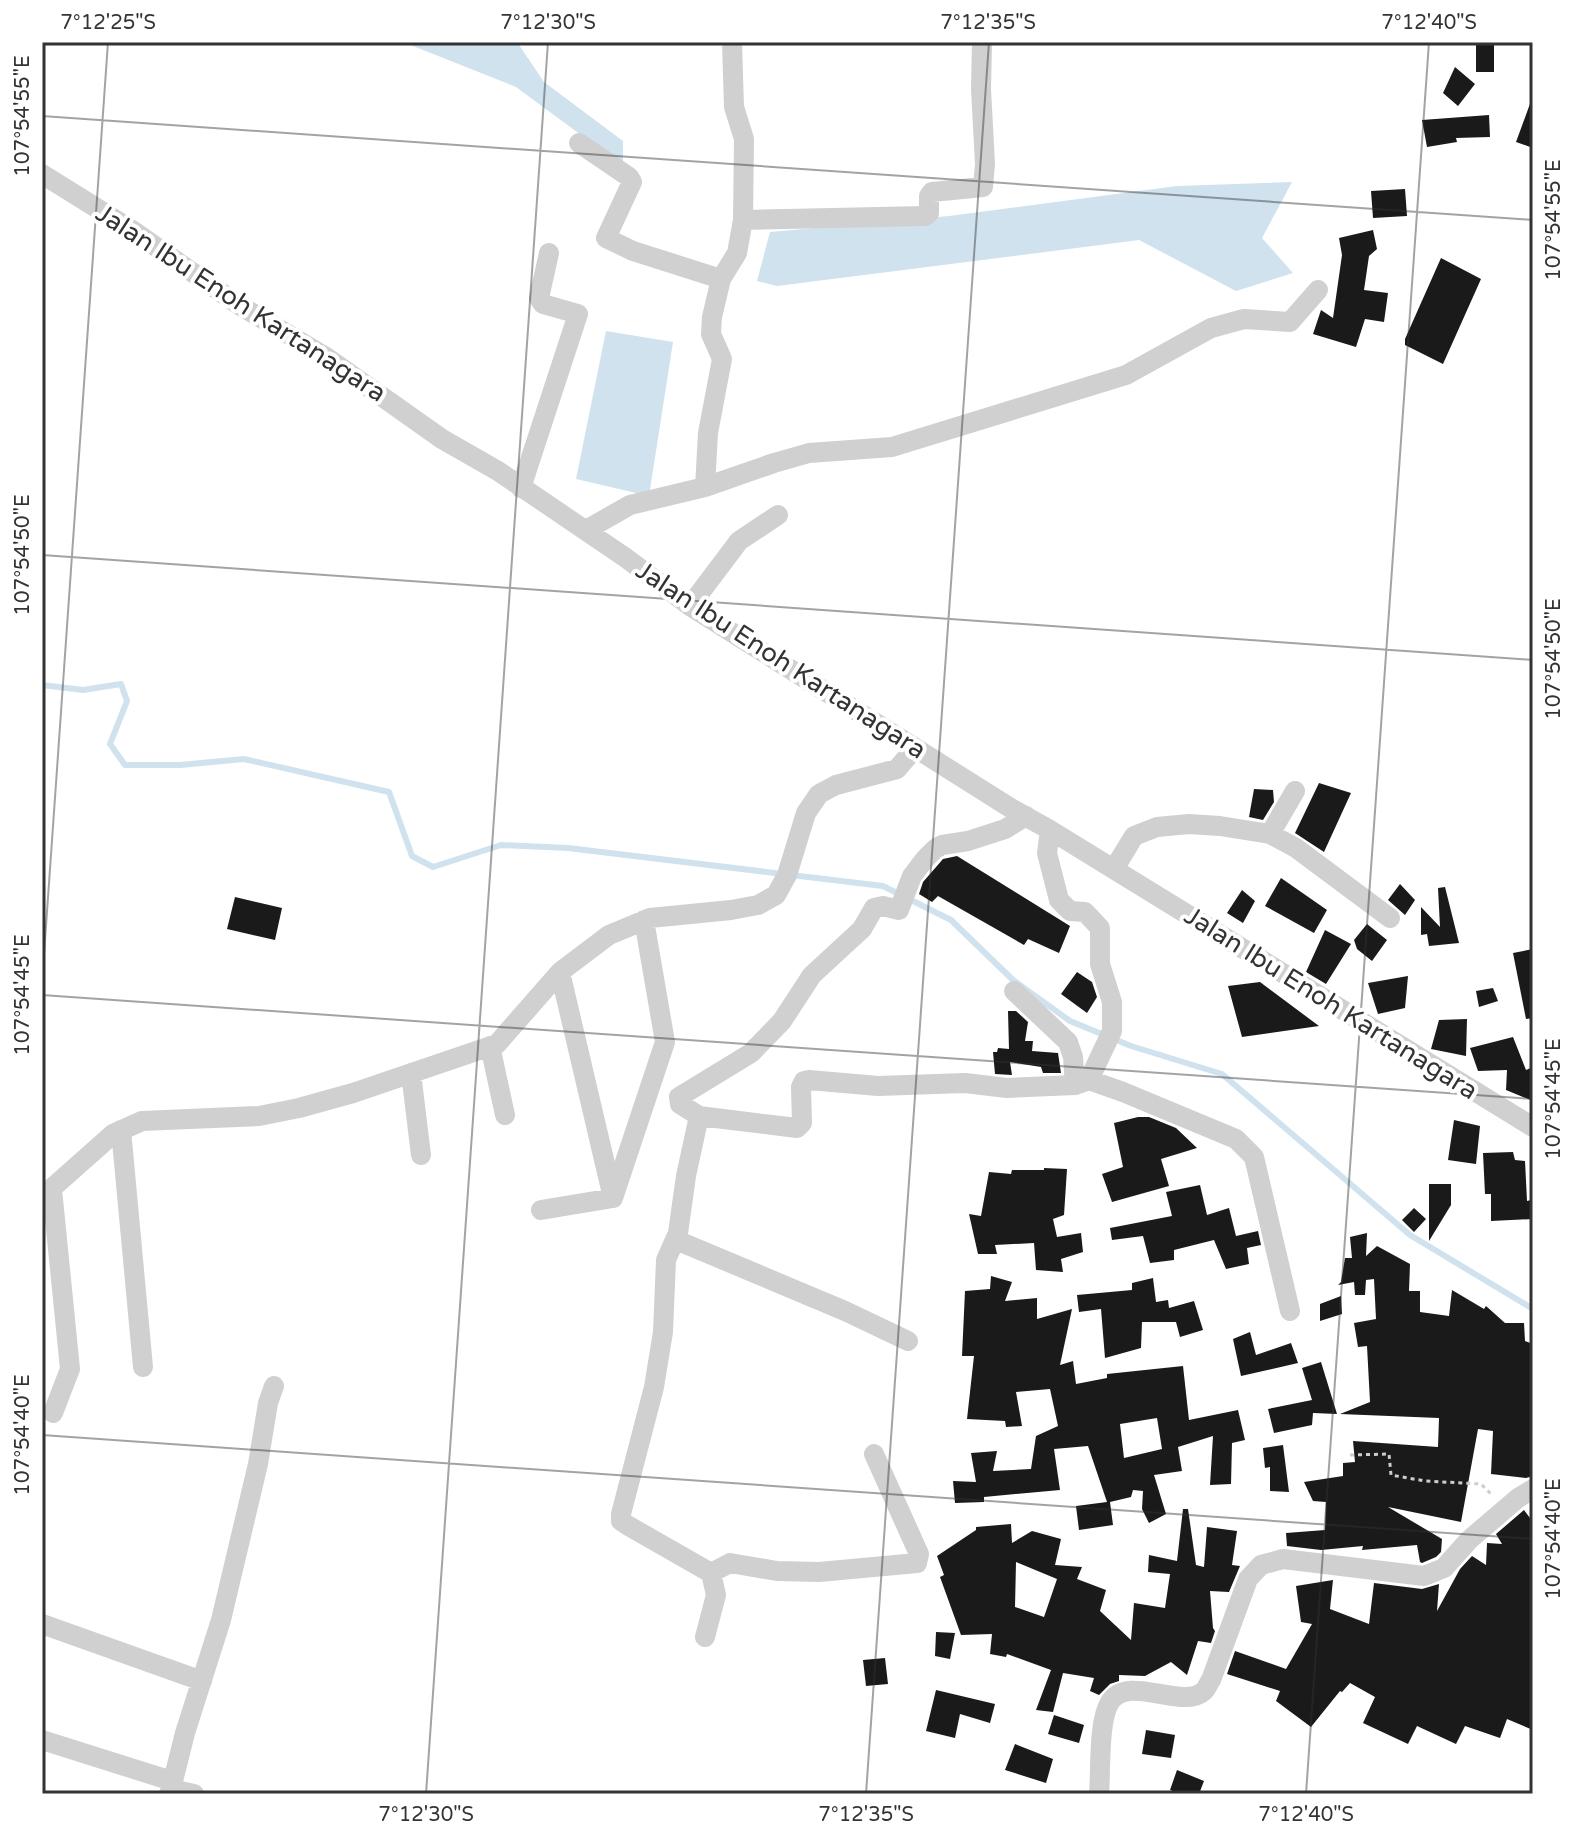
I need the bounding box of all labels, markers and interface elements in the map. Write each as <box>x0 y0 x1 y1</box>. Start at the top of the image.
text: 7°12'25"S <box>60 11 156 35</box>
text: 7°12'30"S <box>500 11 596 35</box>
text: 7°12'35"S <box>940 11 1036 35</box>
text: 7°12'40"S <box>1381 11 1477 35</box>
text: 107°54'55"E <box>11 55 35 177</box>
text: 107°54'55"E <box>1542 159 1566 281</box>
street label: Jalan Ibu Enoh Kartanagara <box>90 197 392 409</box>
text: 107°54'50"E <box>11 494 35 616</box>
street label: Jalan Ibu Enoh Kartanagara <box>630 554 932 766</box>
text: 107°54'50"E <box>1542 598 1566 720</box>
street label: Jalan Ibu Enoh Kartanagara <box>1179 900 1483 1106</box>
text: 107°54'45"E <box>11 934 35 1056</box>
text: 107°54'45"E <box>1542 1038 1566 1160</box>
text: 107°54'40"E <box>11 1374 35 1496</box>
text: 107°54'40"E <box>1542 1478 1566 1600</box>
text: 7°12'30"S <box>378 1803 474 1827</box>
text: 7°12'35"S <box>818 1803 914 1827</box>
text: 7°12'40"S <box>1258 1803 1354 1827</box>

